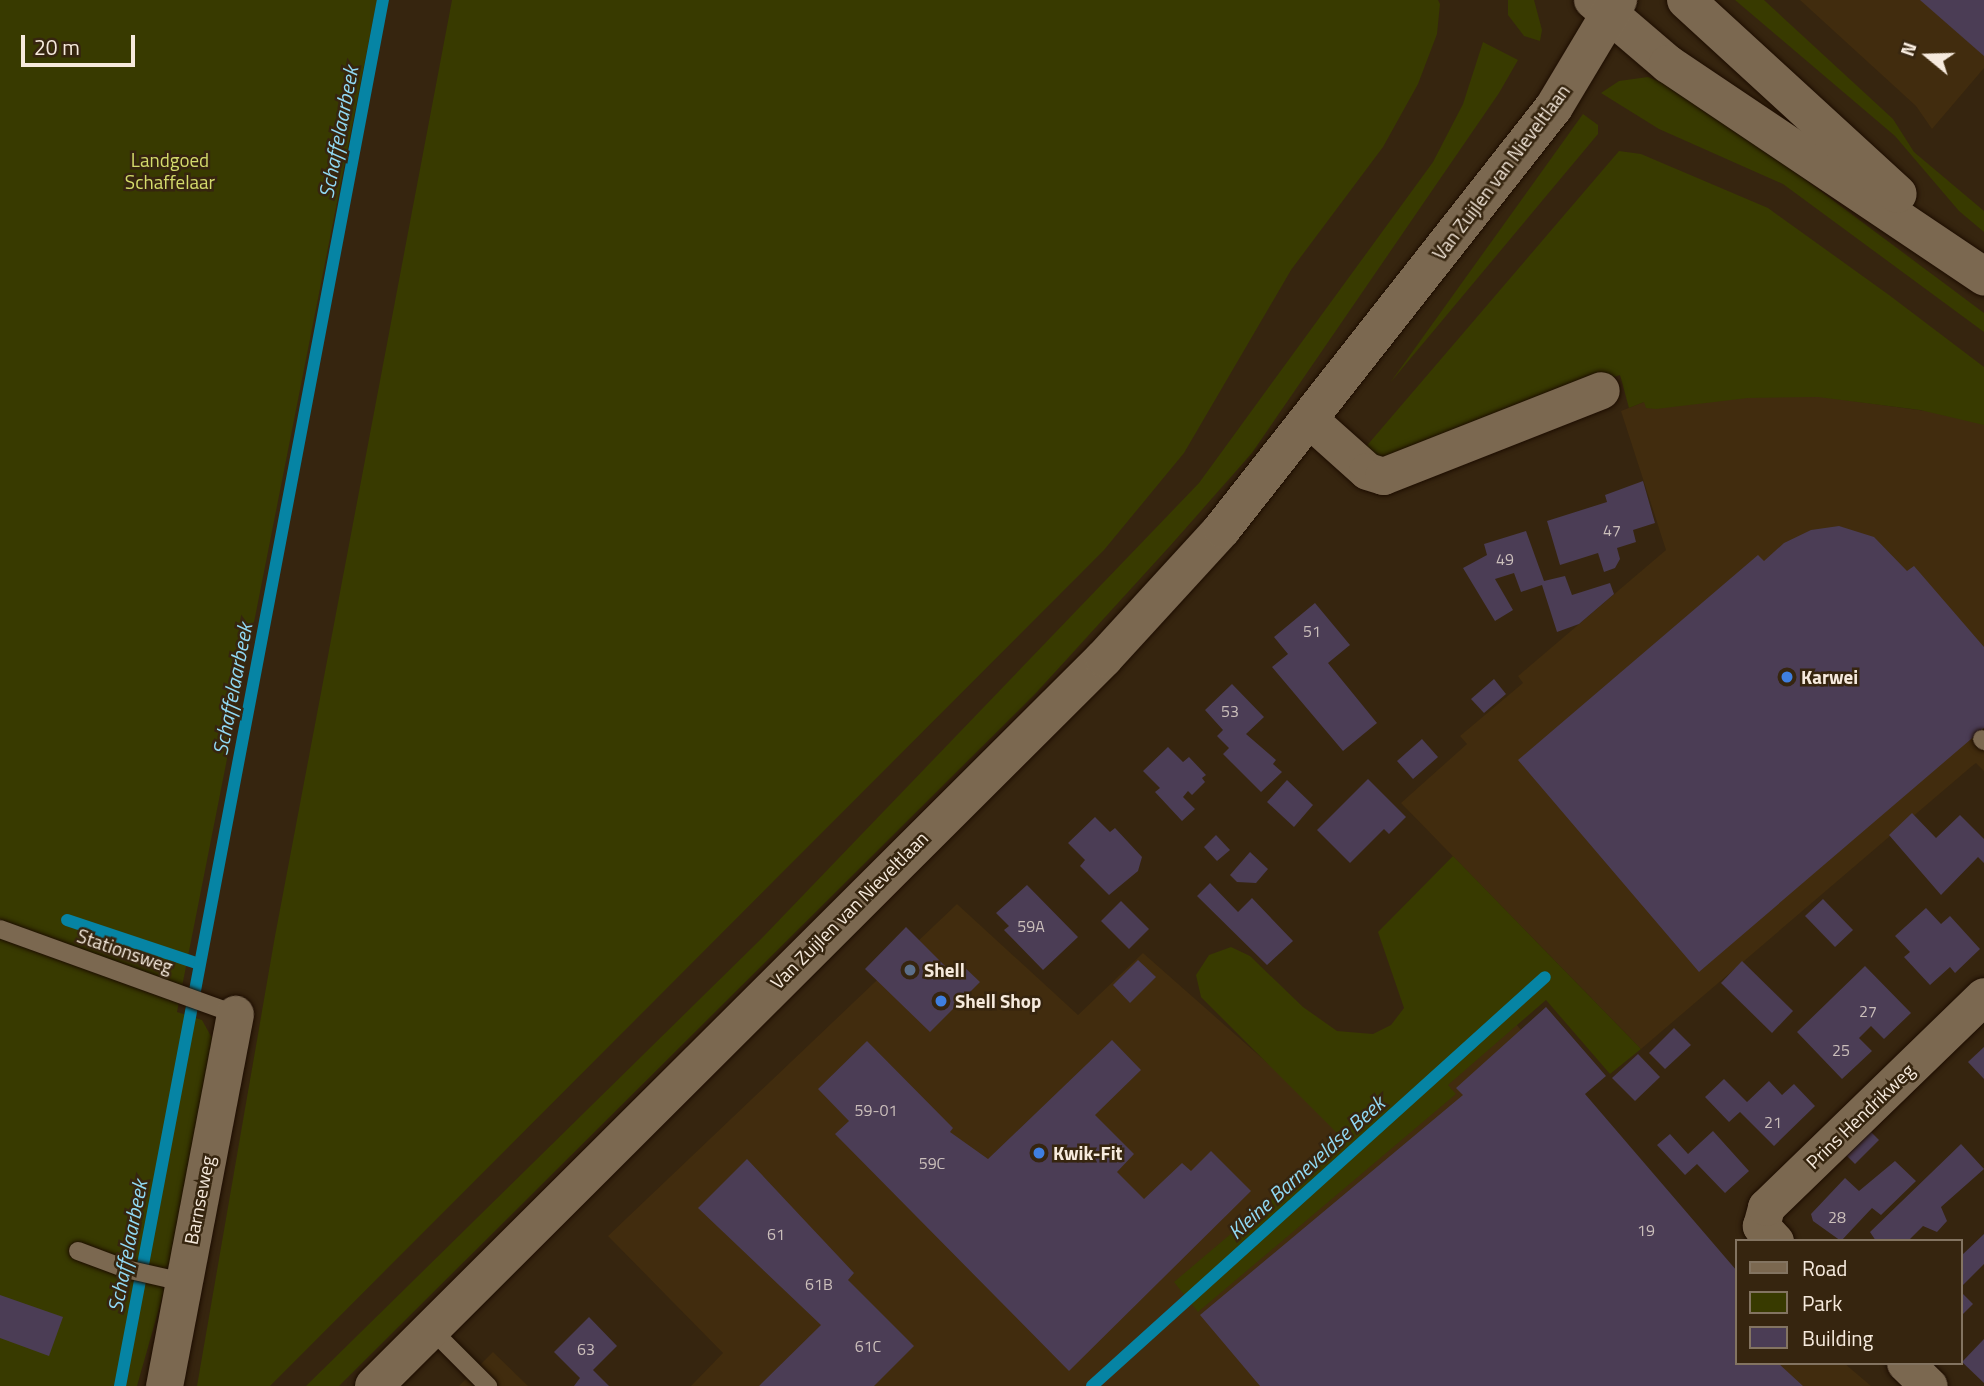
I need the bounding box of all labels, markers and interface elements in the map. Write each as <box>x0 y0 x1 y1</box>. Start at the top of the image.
scale bar <box>24 21 138 65</box>
north arrow <box>1893 21 1963 91</box>
text: 20 m <box>34 31 80 63</box>
text: N <box>1892 38 1924 60</box>
water label: Schaffelaarbeek <box>313 64 363 200</box>
street label: Van Zuijlen van Nieveltlaan <box>1428 80 1574 264</box>
park label: Landgoed Schaffelaar <box>125 149 215 193</box>
house number: 47 <box>1603 520 1621 540</box>
house number: 49 <box>1496 549 1514 569</box>
water label: Schaffelaarbeek <box>207 621 257 757</box>
house number: 51 <box>1303 621 1321 641</box>
place label: Karwei <box>1801 666 1858 688</box>
marker: Karwei <box>1779 669 1795 685</box>
house number: 53 <box>1221 701 1239 721</box>
street label: Van Zuijlen van Nieveltlaan <box>765 826 933 994</box>
house number: 59A <box>1017 916 1045 936</box>
street label: Stationsweg <box>74 924 176 978</box>
place label: Shell <box>924 959 965 981</box>
marker: Shell <box>902 962 918 978</box>
place label: Shell Shop <box>955 990 1041 1012</box>
marker: Shell Shop <box>933 993 949 1009</box>
house number: 27 <box>1859 1001 1877 1021</box>
house number: 25 <box>1832 1040 1850 1060</box>
street label: Prins Hendrikweg <box>1801 1059 1919 1173</box>
water label: Kleine Barneveldse Beek <box>1223 1090 1389 1244</box>
house number: 59-01 <box>855 1100 897 1120</box>
house number: 21 <box>1764 1112 1782 1132</box>
place label: Kwik-Fit <box>1053 1142 1122 1164</box>
marker: Kwik-Fit <box>1031 1145 1047 1161</box>
house number: 59C <box>919 1153 945 1173</box>
street label: Barnseweg <box>179 1154 219 1246</box>
water label: Schaffelaarbeek <box>102 1178 152 1314</box>
house number: 28 <box>1828 1207 1846 1227</box>
house number: 19 <box>1637 1220 1655 1240</box>
house number: 61 <box>767 1224 785 1244</box>
legend <box>1736 1239 1963 1365</box>
text: Road <box>1802 1252 1847 1284</box>
house number: 61B <box>805 1274 833 1294</box>
text: Park <box>1802 1287 1842 1319</box>
text: Building <box>1802 1322 1873 1354</box>
house number: 61C <box>855 1336 881 1356</box>
house number: 63 <box>577 1339 595 1359</box>

